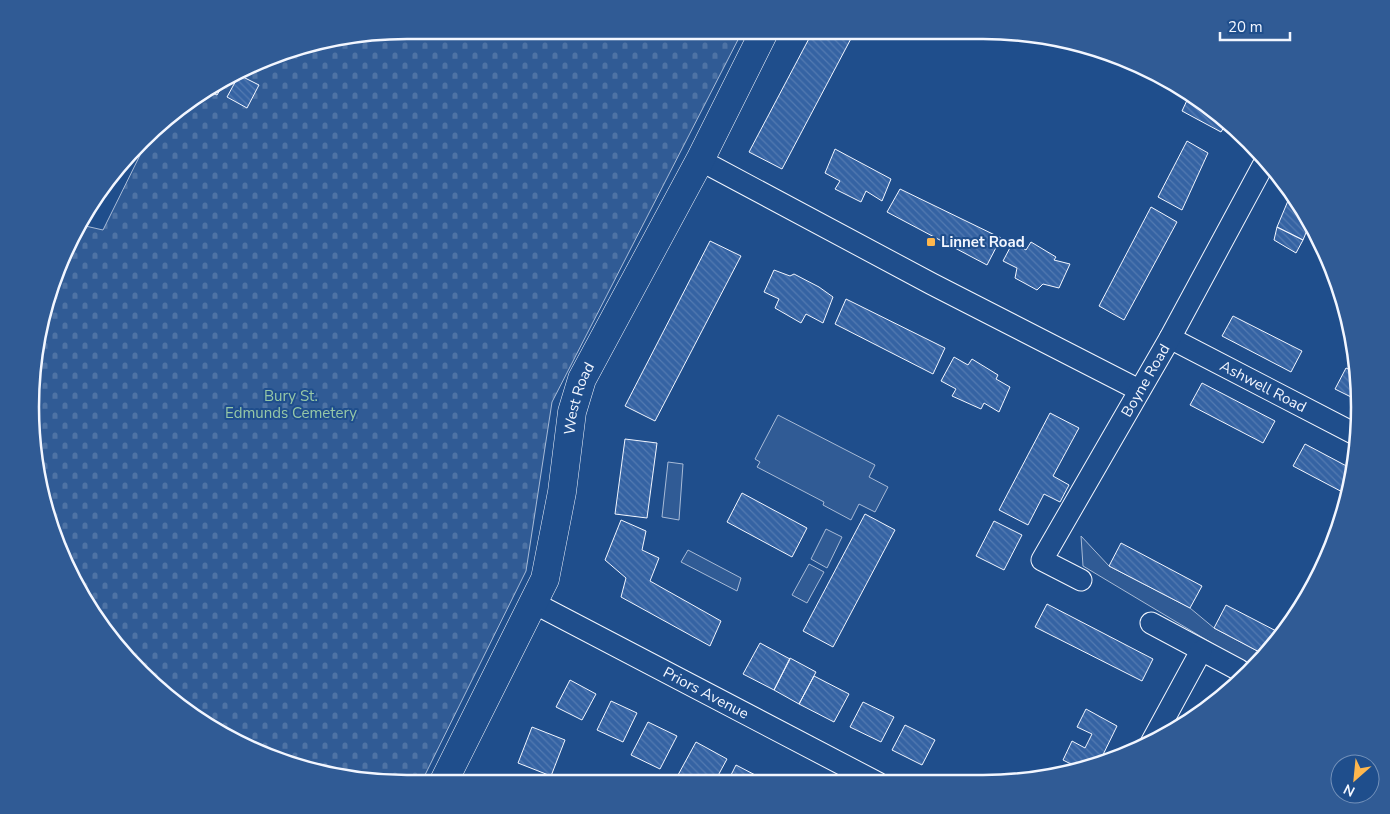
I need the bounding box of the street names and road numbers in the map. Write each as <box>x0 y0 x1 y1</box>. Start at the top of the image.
street label: Boyne Road <box>1116 340 1174 421</box>
street label: Ashwell Road <box>1217 356 1310 417</box>
street label: West Road <box>559 359 599 436</box>
street label: Priors Avenue <box>660 662 752 724</box>

